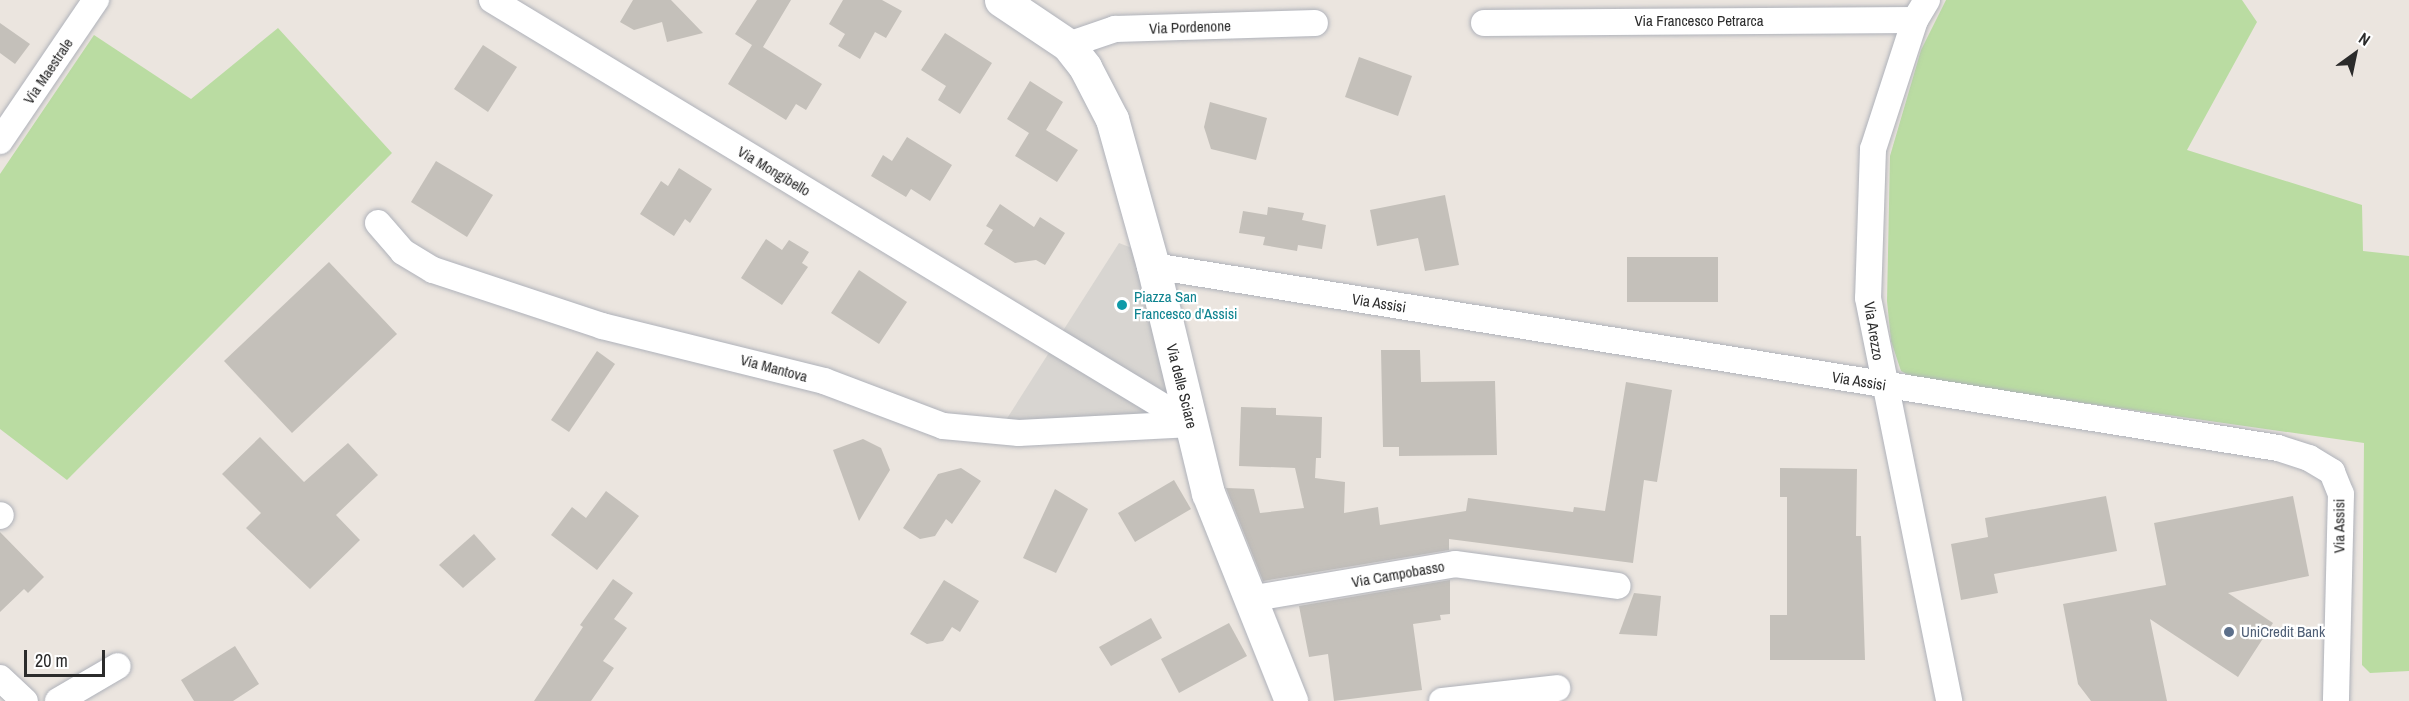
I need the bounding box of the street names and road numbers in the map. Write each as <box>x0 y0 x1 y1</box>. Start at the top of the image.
street label: Via Francesco Petrarca <box>1635 12 1763 30</box>
street label: Via Pordenone <box>1149 17 1231 37</box>
street label: Via Maestrale <box>19 35 77 107</box>
street label: Via Mongibello <box>734 142 814 200</box>
street label: Via Assisi <box>1350 290 1408 316</box>
street label: Via Arezzo <box>1860 300 1888 362</box>
street label: Via delle Sciare <box>1163 342 1201 430</box>
street label: Via Mantova <box>738 350 810 386</box>
street label: Via Assisi <box>1830 368 1888 394</box>
street label: Via Assisi <box>2330 498 2348 554</box>
street label: Via Campobasso <box>1350 557 1446 591</box>

